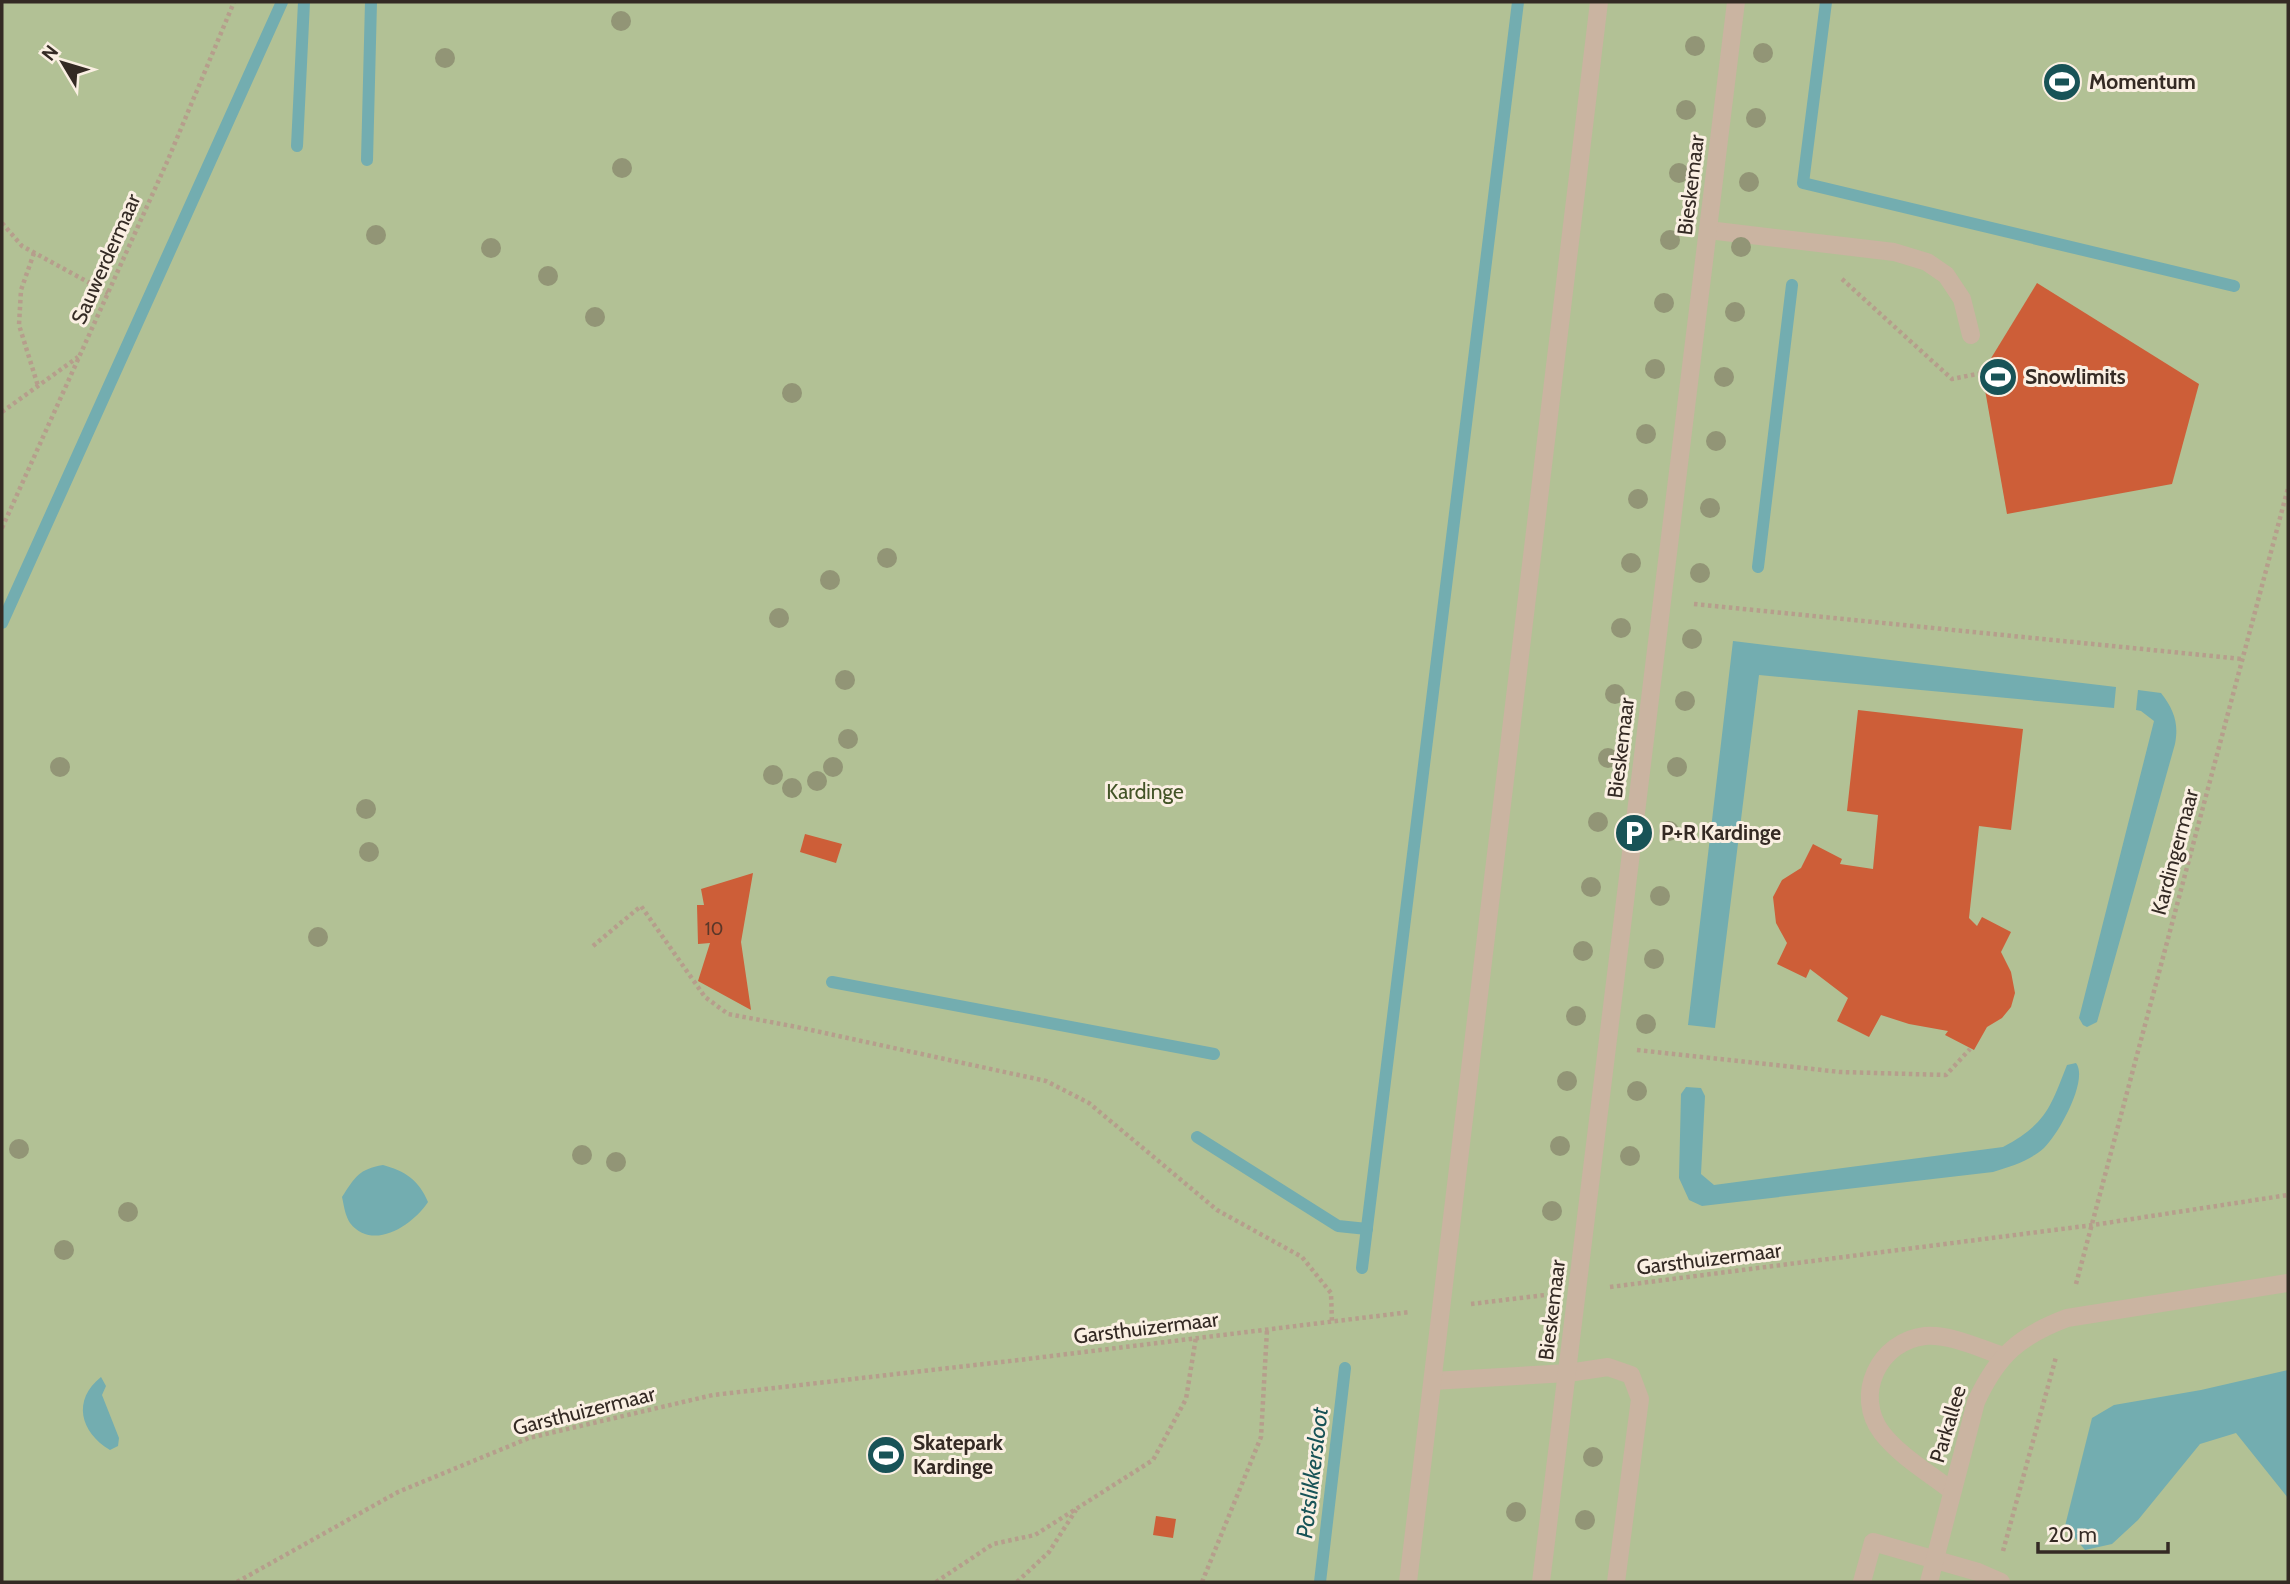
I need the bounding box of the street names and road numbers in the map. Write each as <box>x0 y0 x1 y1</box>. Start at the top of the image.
street label: Bieskemaar <box>1672 133 1709 237</box>
street label: Sauwerdermaar <box>66 190 146 328</box>
street label: Bieskemaar <box>1602 696 1639 800</box>
street label: Kardingermaar <box>2146 786 2203 918</box>
street label: Garsthuizermaar <box>1635 1237 1783 1280</box>
street label: Bieskemaar <box>1533 1258 1570 1362</box>
street label: Garsthuizermaar <box>1072 1306 1220 1349</box>
street label: Garsthuizermaar <box>510 1381 658 1440</box>
street label: Parkallee <box>1924 1382 1971 1465</box>

